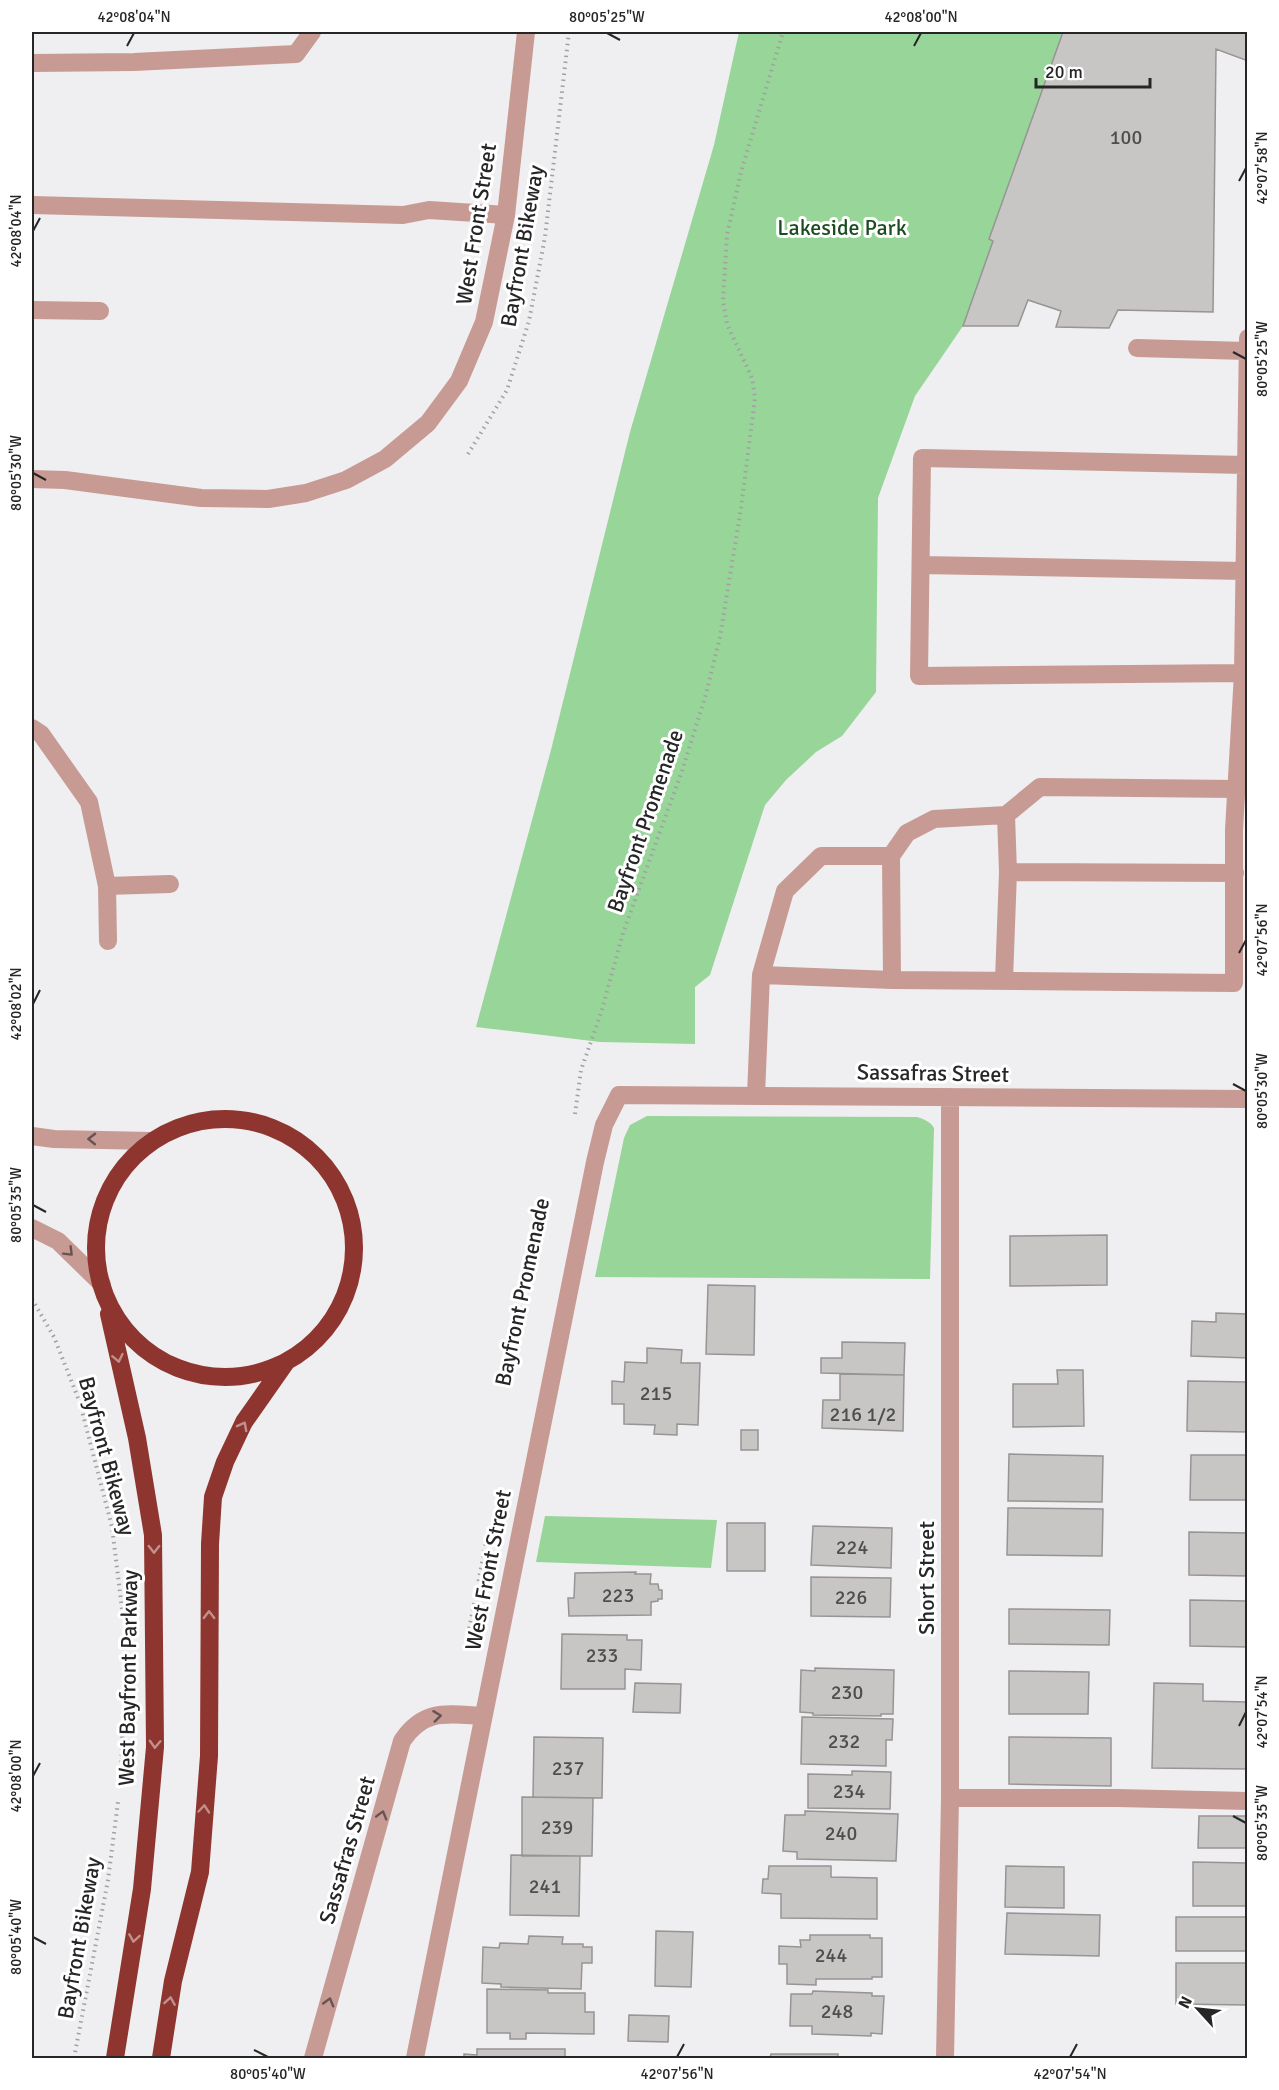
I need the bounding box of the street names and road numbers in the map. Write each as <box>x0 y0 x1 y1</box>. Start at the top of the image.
street label: West Front Street <box>450 141 502 307</box>
street label: Bayfront Bikeway <box>494 162 550 329</box>
street label: Bayfront Promenade <box>601 726 689 916</box>
street label: Sassafras Street <box>857 1058 1010 1088</box>
street label: Bayfront Promenade <box>489 1195 555 1389</box>
street label: Bayfront Bikeway <box>73 1373 141 1539</box>
street label: West Front Street <box>459 1487 517 1653</box>
street label: Short Street <box>913 1521 940 1635</box>
street label: West Bayfront Parkway <box>113 1569 143 1786</box>
street label: Sassafras Street <box>313 1773 381 1927</box>
street label: Bayfront Bikeway <box>51 1854 107 2021</box>

